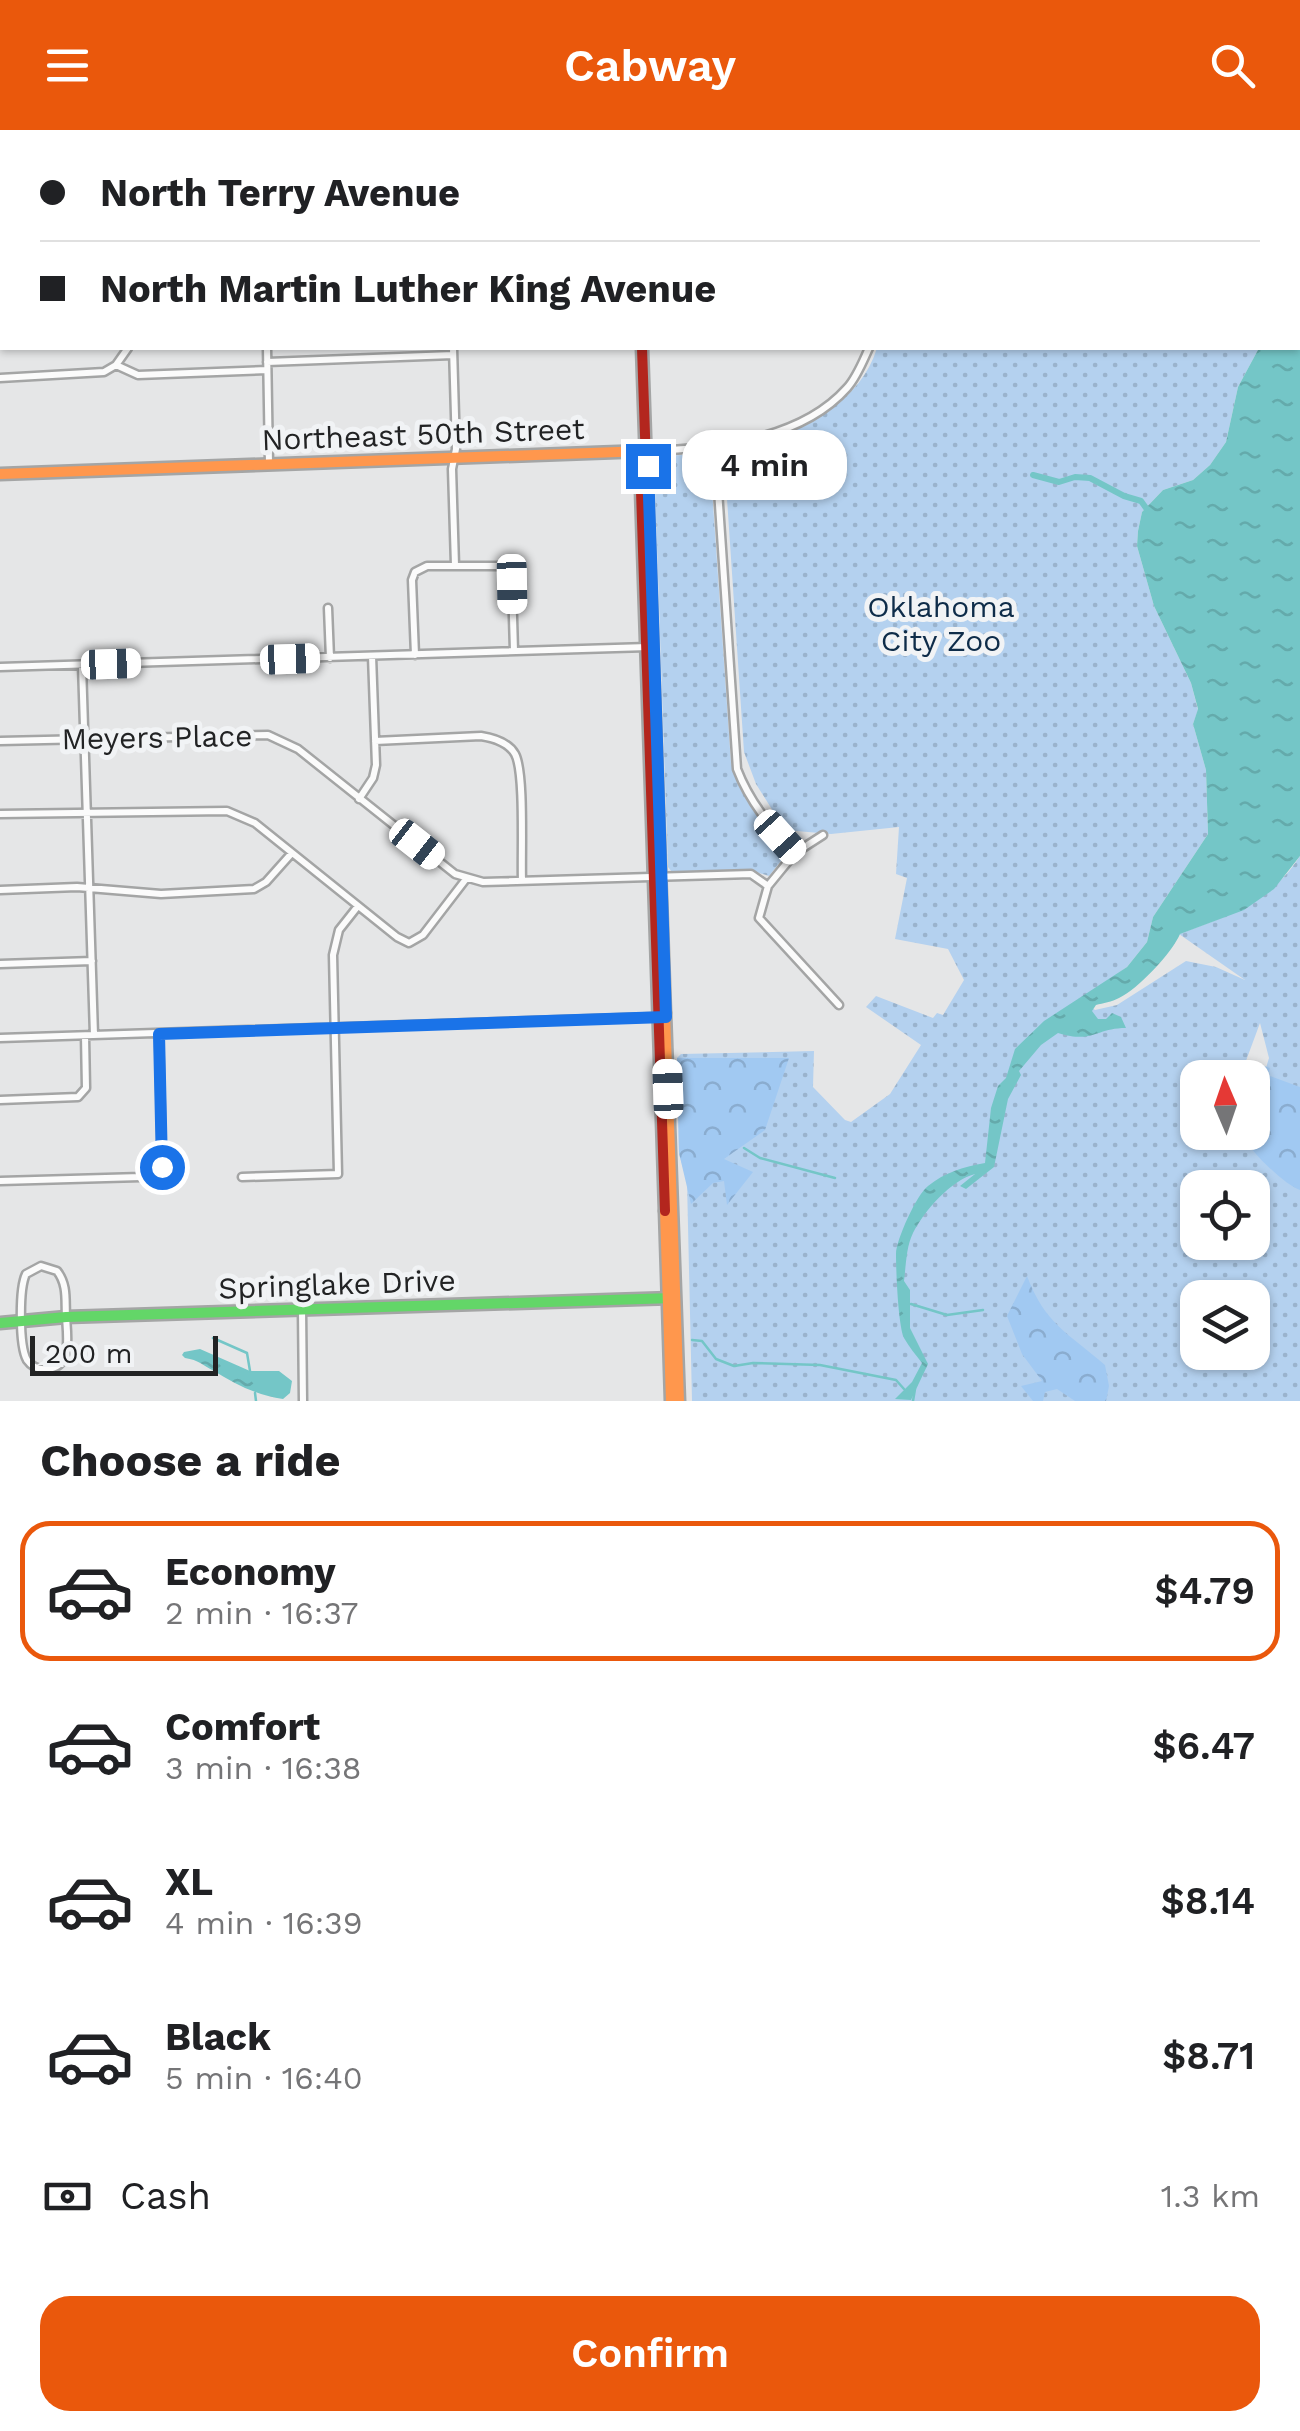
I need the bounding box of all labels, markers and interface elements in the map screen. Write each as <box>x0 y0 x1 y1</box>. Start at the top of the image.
icon: menu <box>40 38 95 93</box>
icon: search <box>1205 38 1260 93</box>
text: Cabway <box>564 39 736 92</box>
text: North Terry Avenue <box>100 171 460 215</box>
text: North Martin Luther King Avenue <box>100 267 716 311</box>
street label: Northeast 50th Street <box>261 411 585 457</box>
callout: 4 min <box>683 431 848 501</box>
route end <box>626 444 671 489</box>
text: 4 min <box>720 446 809 484</box>
car <box>496 554 528 614</box>
park label: Oklahoma City Zoo <box>867 589 1015 658</box>
car <box>259 643 321 675</box>
car <box>80 648 142 680</box>
street label: Meyers Place <box>61 718 253 756</box>
car <box>749 805 811 869</box>
car <box>384 814 450 874</box>
car <box>652 1058 684 1120</box>
north arrow <box>1180 1060 1270 1150</box>
map controls <box>1180 1060 1270 1370</box>
route start <box>140 1145 185 1190</box>
button: locate <box>1180 1170 1270 1260</box>
street label: Springlake Drive <box>218 1262 456 1306</box>
button: layers <box>1180 1280 1270 1370</box>
scale bar <box>30 1331 218 1376</box>
text: 200 m <box>45 1337 132 1370</box>
text: Choose a ride <box>40 1434 340 1487</box>
icon: car <box>45 1546 135 1636</box>
text: Economy <box>165 1550 336 1594</box>
text: $4.79 <box>1154 1569 1255 1613</box>
text: 2 min · 16:37 <box>165 1594 359 1632</box>
icon: car <box>45 1701 135 1791</box>
text: Comfort <box>165 1705 320 1749</box>
text: $6.47 <box>1153 1724 1255 1768</box>
text: 3 min · 16:38 <box>165 1749 362 1787</box>
icon: car <box>45 1856 135 1946</box>
text: XL <box>165 1860 213 1904</box>
text: $8.14 <box>1161 1879 1255 1923</box>
text: 4 min · 16:39 <box>165 1904 363 1942</box>
icon: car <box>45 2011 135 2101</box>
text: Black <box>165 2015 271 2059</box>
text: $8.71 <box>1162 2034 1255 2078</box>
text: 5 min · 16:40 <box>165 2059 363 2097</box>
icon: cash <box>40 2169 95 2224</box>
text: Cash <box>120 2174 211 2218</box>
text: 1.3 km <box>1161 2177 1260 2215</box>
button: Confirm <box>40 2296 1260 2411</box>

